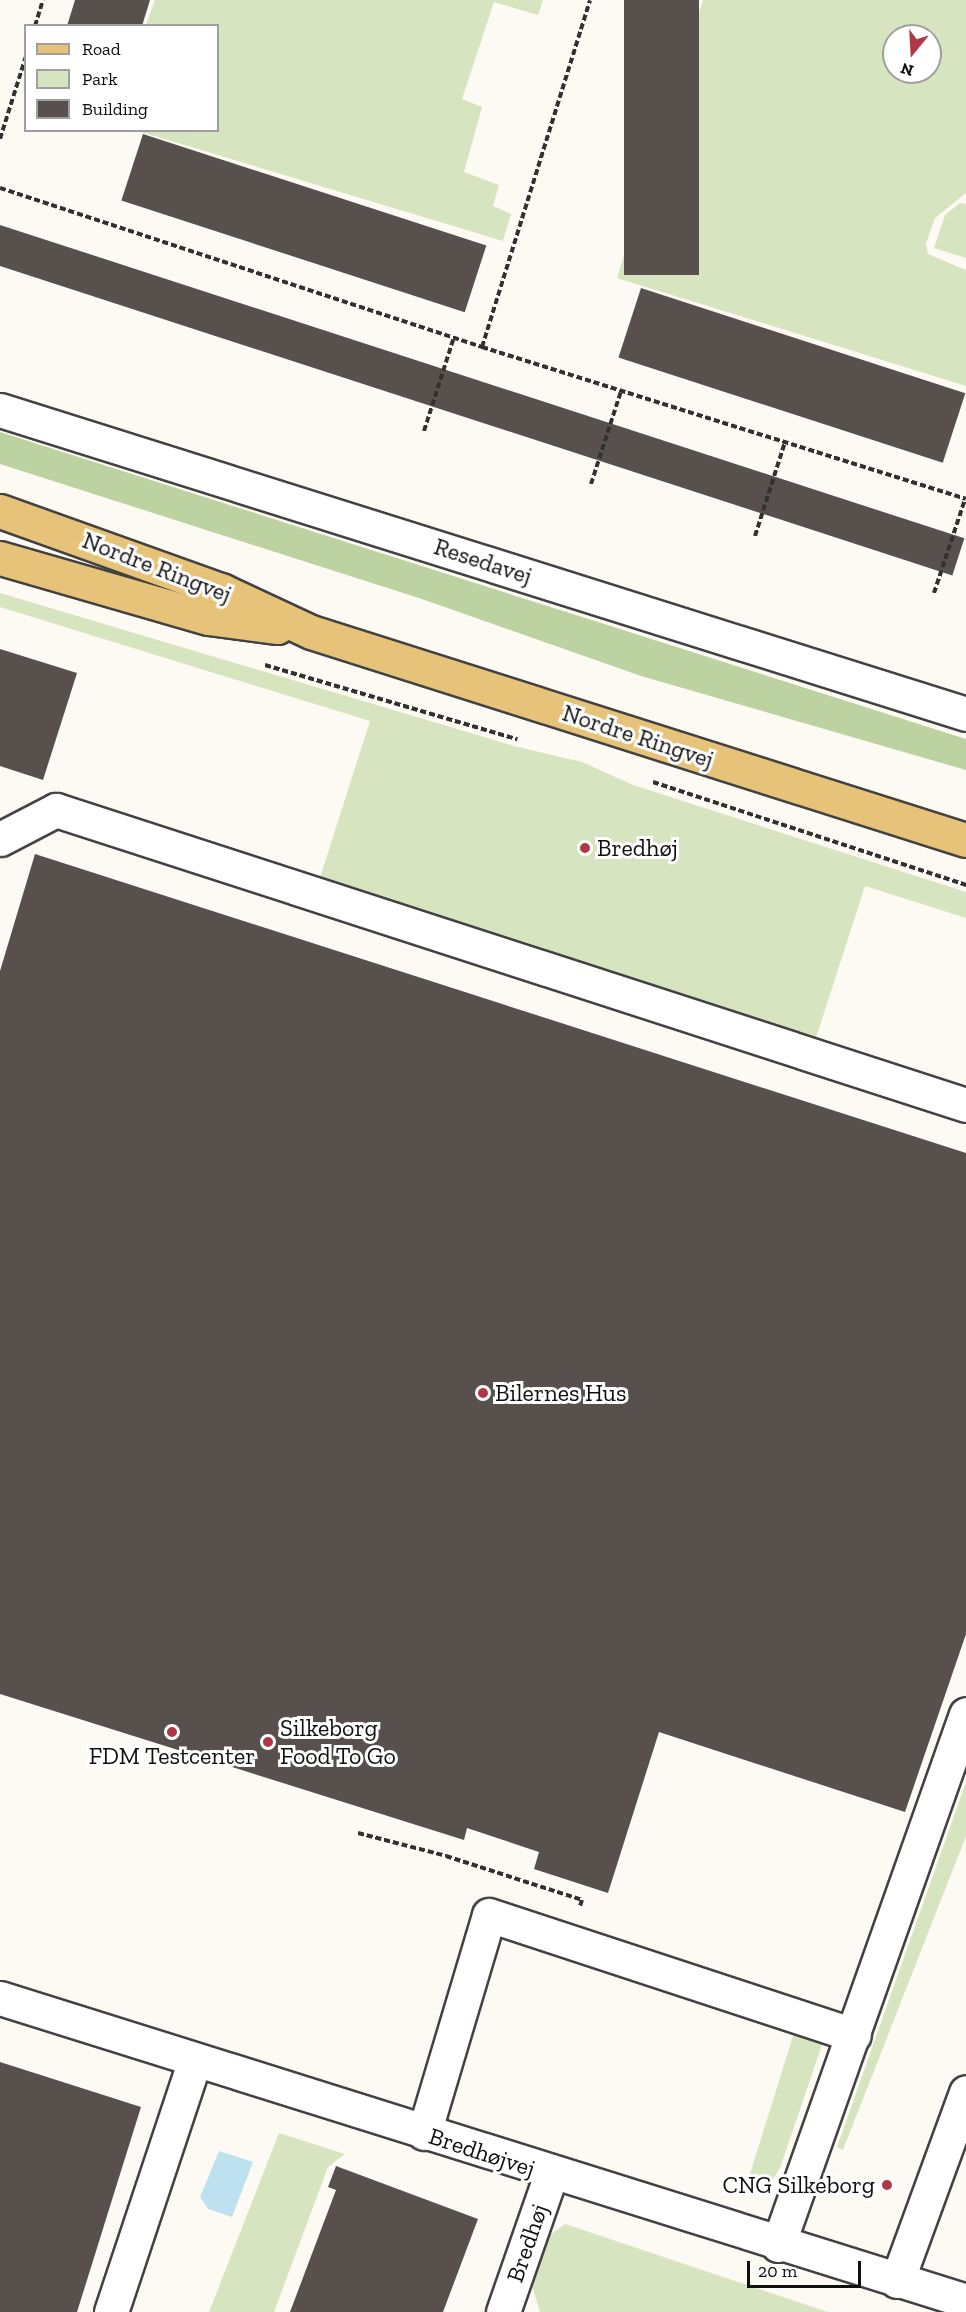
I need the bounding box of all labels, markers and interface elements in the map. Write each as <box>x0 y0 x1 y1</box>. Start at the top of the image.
legend <box>24 24 219 132</box>
north arrow <box>882 24 942 84</box>
text: Road <box>82 38 121 60</box>
text: N <box>898 59 916 81</box>
text: Park <box>82 68 118 90</box>
text: Building <box>82 98 148 120</box>
street label: Nordre Ringvej <box>78 525 236 609</box>
street label: Resedavej <box>431 532 535 590</box>
street label: Nordre Ringvej <box>559 698 717 774</box>
place label: Bredhøj <box>597 834 678 862</box>
marker: Bredhøj <box>578 841 592 855</box>
place label: Bilernes Hus <box>495 1379 627 1407</box>
marker: Bilernes Hus <box>476 1386 490 1400</box>
place label: Silkeborg Food To Go <box>280 1714 396 1770</box>
marker: FDM Testcenter <box>165 1725 179 1739</box>
marker: Silkeborg Food To Go <box>261 1735 275 1749</box>
place label: FDM Testcenter <box>88 1742 256 1770</box>
street label: Bredhøjvej <box>425 2121 539 2183</box>
place label: CNG Silkeborg <box>722 2171 875 2199</box>
marker: CNG Silkeborg <box>880 2178 894 2192</box>
street label: Bredhøj <box>500 2200 554 2286</box>
scale bar <box>750 2249 864 2287</box>
text: 20 m <box>758 2260 797 2282</box>

